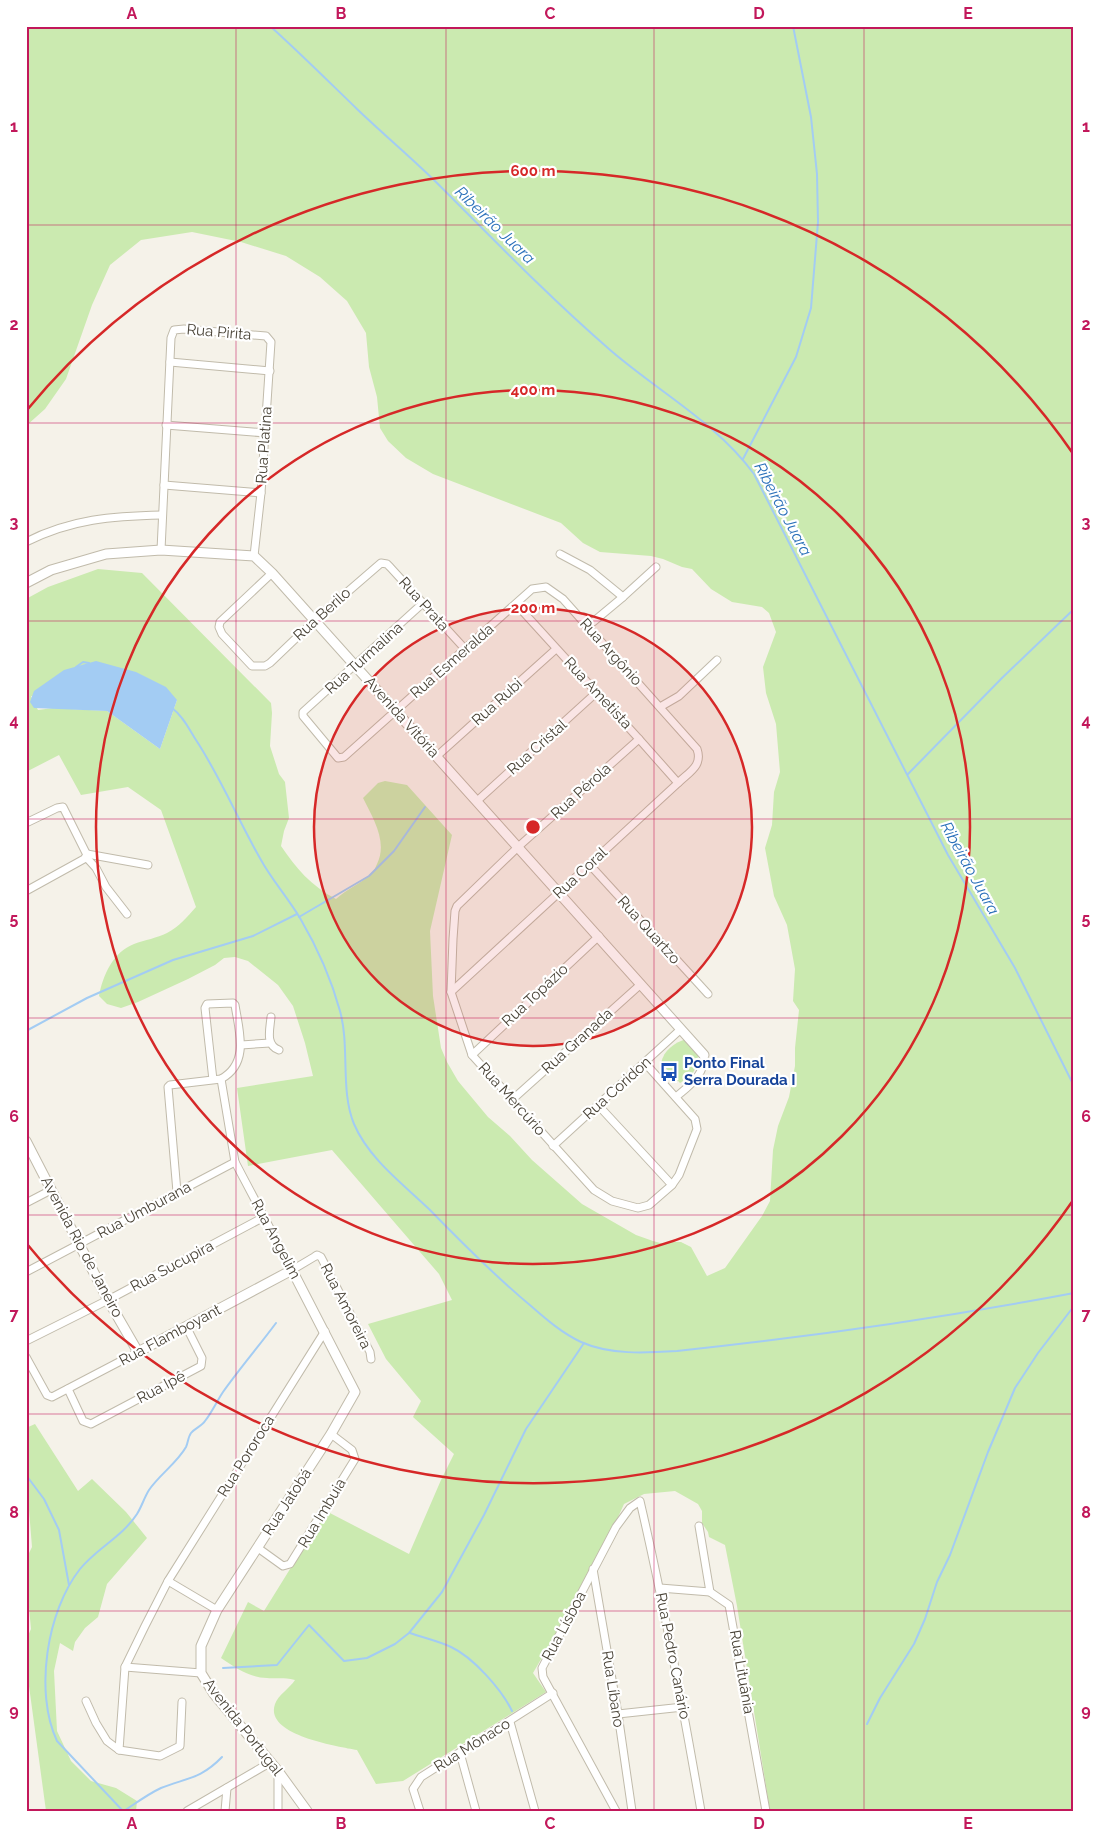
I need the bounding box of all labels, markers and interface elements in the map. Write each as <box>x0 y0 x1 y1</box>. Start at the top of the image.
text: A <box>127 4 138 23</box>
text: B <box>336 4 347 23</box>
text: C <box>545 4 556 23</box>
text: D <box>753 4 765 23</box>
text: E <box>963 4 973 23</box>
text: 1 <box>10 117 18 136</box>
text: 1 <box>1082 117 1090 136</box>
text: 600 m <box>510 162 556 180</box>
water label: Ribeirão Juara <box>451 182 539 268</box>
text: 2 <box>9 315 19 334</box>
text: 2 <box>1081 315 1091 334</box>
street label: Rua Pirita <box>186 320 252 344</box>
text: 400 m <box>511 381 555 399</box>
street label: Rua Platina <box>252 406 276 484</box>
water label: Ribeirão Juara <box>750 459 816 559</box>
text: 3 <box>10 513 19 532</box>
text: 3 <box>1082 513 1091 532</box>
street label: Rua Prata <box>395 573 453 635</box>
street label: Rua Berilo <box>290 584 354 644</box>
text: 200 m <box>511 599 555 617</box>
street label: Rua Argônio <box>576 615 646 689</box>
street label: Rua Turmalina <box>321 618 407 698</box>
street label: Rua Esmeralda <box>407 620 497 702</box>
street label: Rua Ametista <box>560 653 636 733</box>
street label: Avenida Vitória <box>361 673 443 761</box>
street label: Rua Rubi <box>468 675 526 729</box>
text: 4 <box>9 711 19 730</box>
text: 4 <box>1081 711 1091 730</box>
street label: Rua Cristal <box>503 715 571 778</box>
street label: Rua Pérola <box>547 759 615 823</box>
centre of rings <box>524 818 542 836</box>
water label: Ribeirão Juara <box>937 818 1004 918</box>
street label: Rua Coral <box>549 843 611 903</box>
street label: Rua Quartzo <box>614 892 684 968</box>
text: 5 <box>10 909 19 928</box>
text: 5 <box>1082 909 1091 928</box>
street label: Rua Topázio <box>498 960 572 1030</box>
street label: Rua Granada <box>538 1004 616 1078</box>
street label: Rua Coridon <box>579 1053 655 1123</box>
place label: Ponto Final Serra Dourada I <box>684 1054 796 1089</box>
street label: Rua Mercúrio <box>475 1059 550 1139</box>
bus stop icon: Ponto Final Serra Dourada I <box>658 1061 680 1083</box>
text: 6 <box>9 1107 19 1126</box>
text: 6 <box>1081 1107 1091 1126</box>
street label: Avenida Rio de Janeiro <box>37 1174 127 1321</box>
street label: Rua Umburana <box>94 1178 194 1242</box>
street label: Rua Angelim <box>247 1196 305 1282</box>
street label: Rua Sucupira <box>127 1237 217 1295</box>
street label: Rua Amoreira <box>317 1260 375 1352</box>
street label: Rua Flamboyant <box>116 1300 224 1370</box>
text: 7 <box>10 1305 19 1324</box>
text: 7 <box>1082 1305 1091 1324</box>
street label: Rua Ipê <box>134 1367 189 1407</box>
street label: Rua Pororoca <box>214 1412 278 1500</box>
street label: Rua Jatobá <box>259 1465 315 1539</box>
street label: Rua Imbuia <box>294 1475 350 1551</box>
text: 8 <box>9 1503 19 1522</box>
text: 8 <box>1081 1503 1091 1522</box>
street label: Rua Lísboa <box>538 1588 590 1664</box>
street label: Rua Pedro Canário <box>652 1591 694 1721</box>
street label: Rua Lituânia <box>726 1629 758 1715</box>
street label: Rua Líbano <box>598 1649 628 1729</box>
street label: Avenida Portugal <box>199 1675 287 1780</box>
text: 9 <box>9 1701 19 1720</box>
text: 9 <box>1081 1701 1091 1720</box>
street label: Rua Mônaco <box>431 1714 514 1776</box>
text: A <box>127 1814 138 1833</box>
text: B <box>336 1814 347 1833</box>
text: C <box>545 1814 556 1833</box>
text: D <box>753 1814 765 1833</box>
text: E <box>963 1814 973 1833</box>

